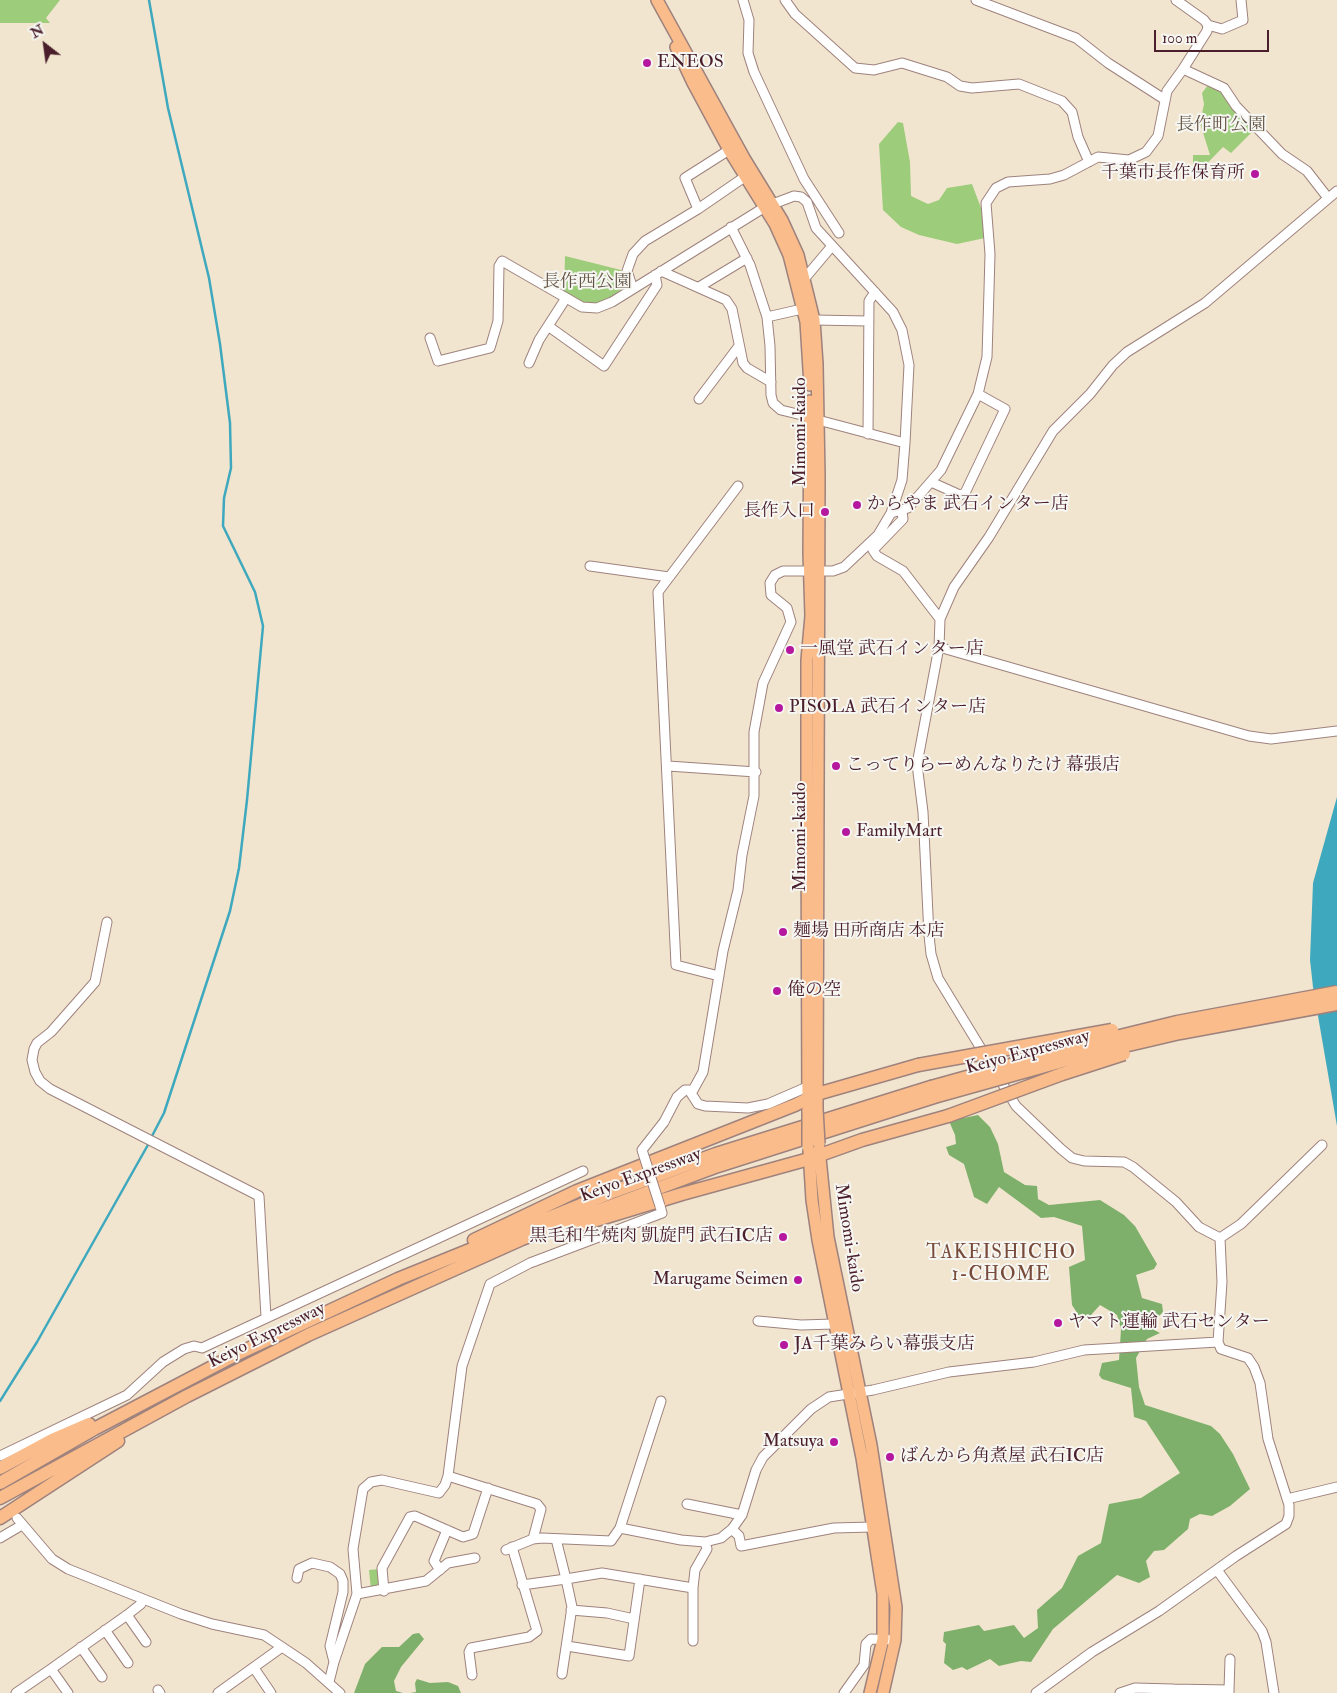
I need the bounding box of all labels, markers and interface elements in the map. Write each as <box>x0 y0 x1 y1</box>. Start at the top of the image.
north arrow <box>20 20 70 70</box>
scale bar <box>1157 20 1272 52</box>
text: N <box>28 21 47 42</box>
text: 100 m <box>1162 29 1197 48</box>
place label: ENEOS <box>657 52 724 74</box>
marker: ENEOS <box>641 57 653 69</box>
park label: 長作町公園 <box>1176 115 1266 137</box>
place label: 千葉市長作保育所 <box>1101 163 1245 185</box>
marker: 千葉市長作保育所 <box>1249 168 1261 180</box>
park label: 長作西公園 <box>542 272 632 294</box>
street label: Mimomi-kaido <box>790 377 812 487</box>
place label: からやま 武石インター店 <box>867 494 1069 516</box>
marker: からやま 武石インター店 <box>851 499 863 511</box>
place label: 長作入口 <box>743 501 815 523</box>
marker: 長作入口 <box>819 506 831 518</box>
place label: 一風堂 武石インター店 <box>800 639 984 661</box>
marker: 一風堂 武石インター店 <box>784 644 796 656</box>
place label: PISOLA 武石インター店 <box>789 697 986 719</box>
marker: PISOLA 武石インター店 <box>773 702 785 714</box>
place label: こってりらーめんなりたけ 幕張店 <box>846 755 1120 777</box>
marker: こってりらーめんなりたけ 幕張店 <box>830 760 842 772</box>
street label: Mimomi-kaido <box>790 782 812 892</box>
place label: FamilyMart <box>856 821 942 843</box>
marker: FamilyMart <box>840 826 852 838</box>
place label: 麺場 田所商店 本店 <box>793 921 945 943</box>
marker: 麺場 田所商店 本店 <box>777 926 789 938</box>
place label: 俺の空 <box>787 980 841 1002</box>
marker: 俺の空 <box>771 985 783 997</box>
street label: Keiyo Expressway <box>964 1026 1092 1080</box>
street label: Keiyo Expressway <box>577 1144 705 1208</box>
street label: Mimomi-kaido <box>829 1182 867 1294</box>
place label: 黒毛和牛焼肉 凱旋門 武石IC店 <box>529 1226 773 1248</box>
marker: 黒毛和牛焼肉 凱旋門 武石IC店 <box>777 1231 789 1243</box>
district label: TAKEISHICHO 1-CHOME <box>925 1243 1077 1287</box>
place label: Marugame Seimen <box>653 1269 788 1291</box>
marker: Marugame Seimen <box>792 1274 804 1286</box>
street label: Keiyo Expressway <box>205 1298 329 1374</box>
place label: ヤマト運輸 武石センター <box>1068 1312 1270 1334</box>
marker: ヤマト運輸 武石センター <box>1052 1317 1064 1329</box>
place label: JA千葉みらい幕張支店 <box>794 1334 975 1356</box>
marker: JA千葉みらい幕張支店 <box>778 1339 790 1351</box>
place label: Matsuya <box>763 1431 824 1453</box>
marker: Matsuya <box>828 1436 840 1448</box>
place label: ばんから角煮屋 武石IC店 <box>900 1446 1104 1468</box>
marker: ばんから角煮屋 武石IC店 <box>884 1451 896 1463</box>

